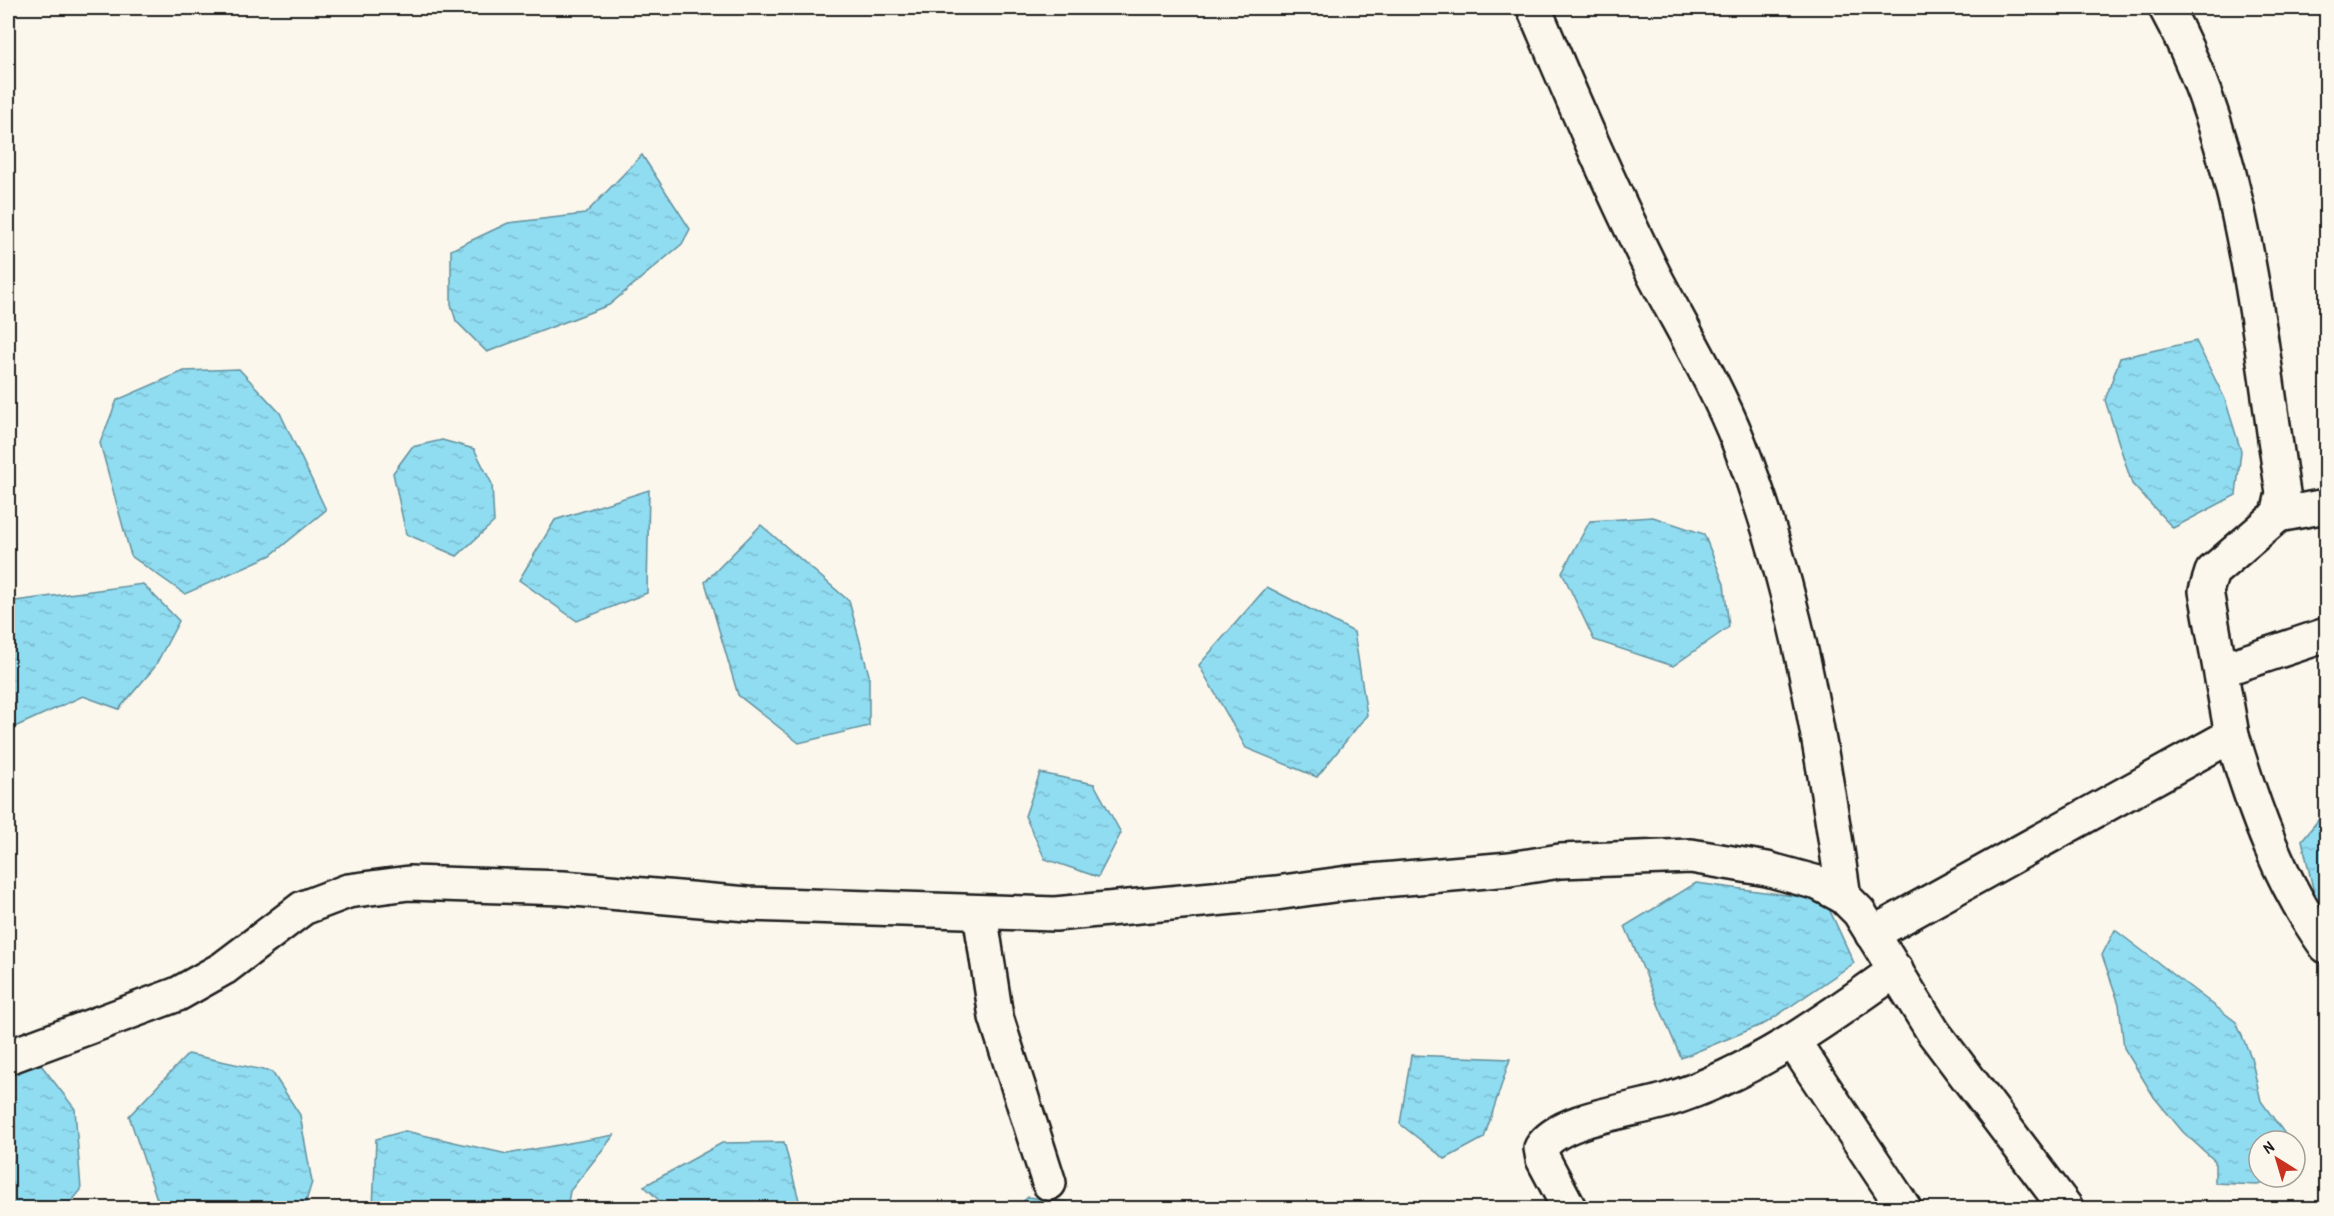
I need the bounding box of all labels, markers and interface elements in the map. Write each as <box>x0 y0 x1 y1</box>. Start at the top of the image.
north arrow <box>2247 1129 2307 1189</box>
text: N <box>2258 1135 2278 1158</box>

